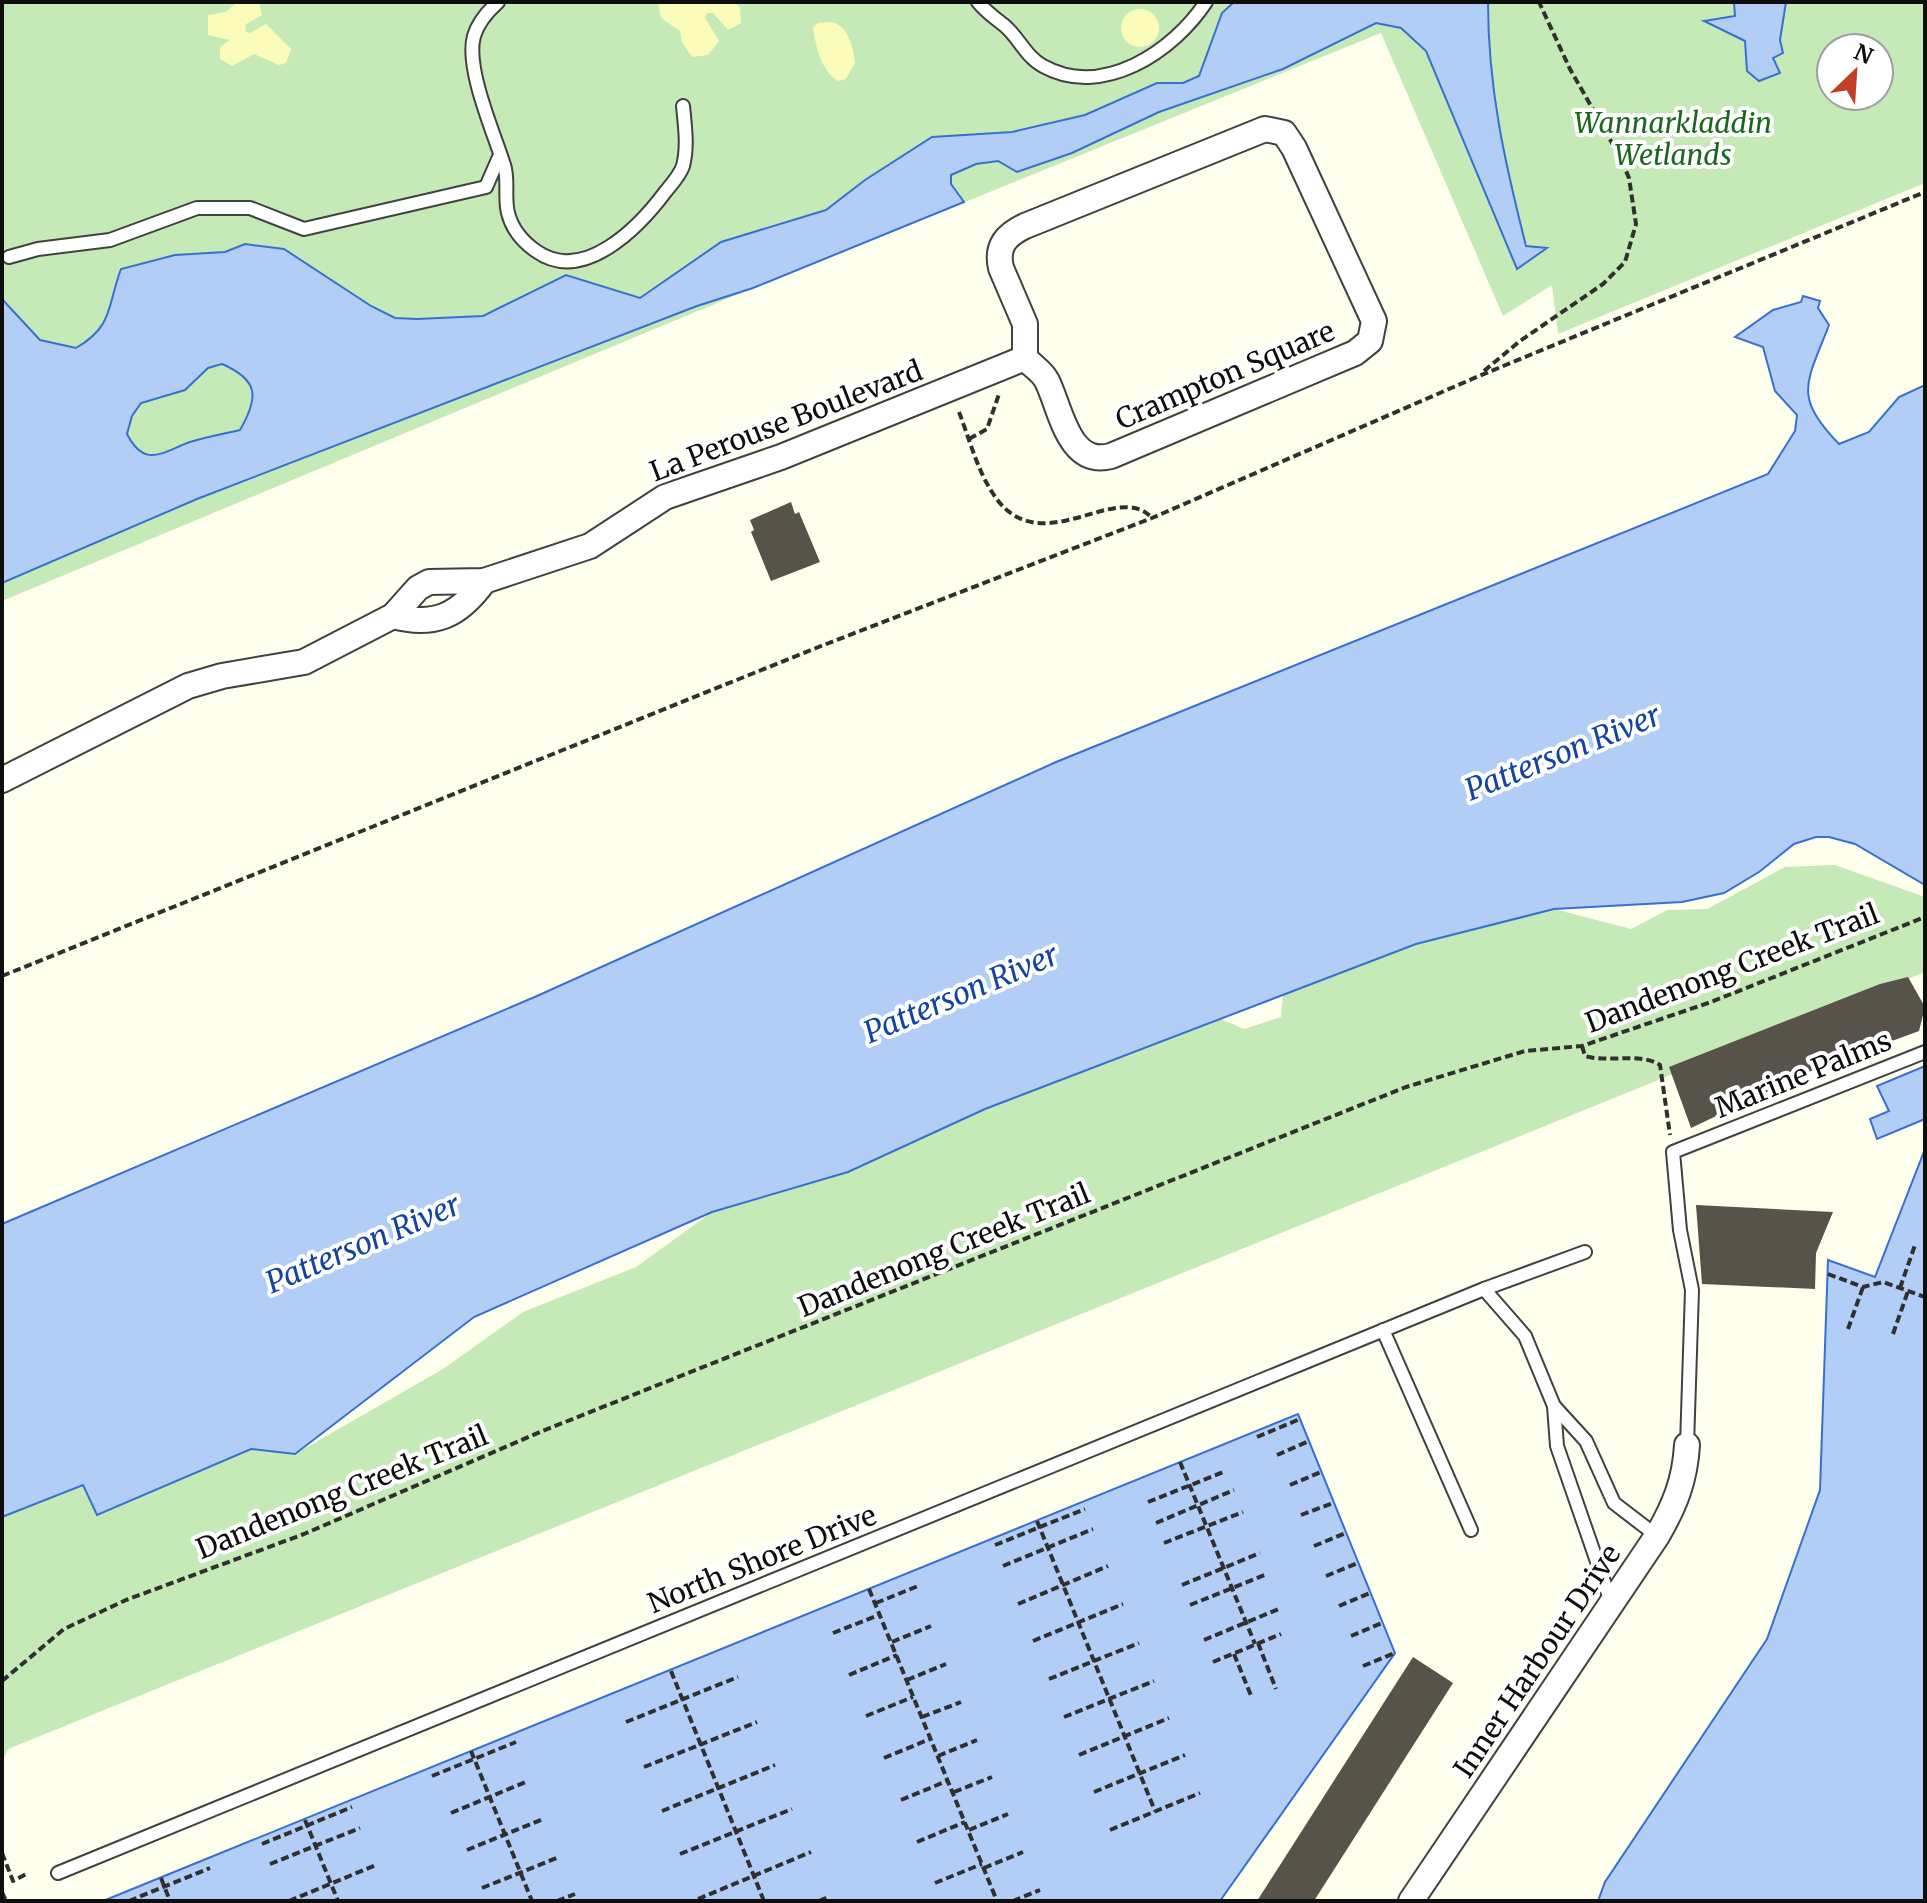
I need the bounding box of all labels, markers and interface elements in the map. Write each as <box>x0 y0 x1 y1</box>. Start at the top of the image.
north arrow <box>1815 32 1895 112</box>
text: N <box>1850 38 1878 70</box>
park label: Wannarkladdin Wetlands <box>1574 105 1772 173</box>
street label: Crampton Square <box>1110 313 1340 437</box>
street label: La Perouse Boulevard <box>645 352 927 490</box>
water label: Patterson River <box>1459 695 1667 809</box>
street label: Dandenong Creek Trail <box>1580 895 1884 1041</box>
water label: Patterson River <box>858 935 1064 1051</box>
street label: Marine Palms <box>1709 1022 1897 1126</box>
street label: Dandenong Creek Trail <box>793 1175 1095 1325</box>
water label: Patterson River <box>260 1185 466 1301</box>
street label: Dandenong Creek Trail <box>191 1417 493 1567</box>
street label: North Shore Drive <box>643 1497 881 1621</box>
street label: Inner Harbour Drive <box>1446 1538 1628 1784</box>

